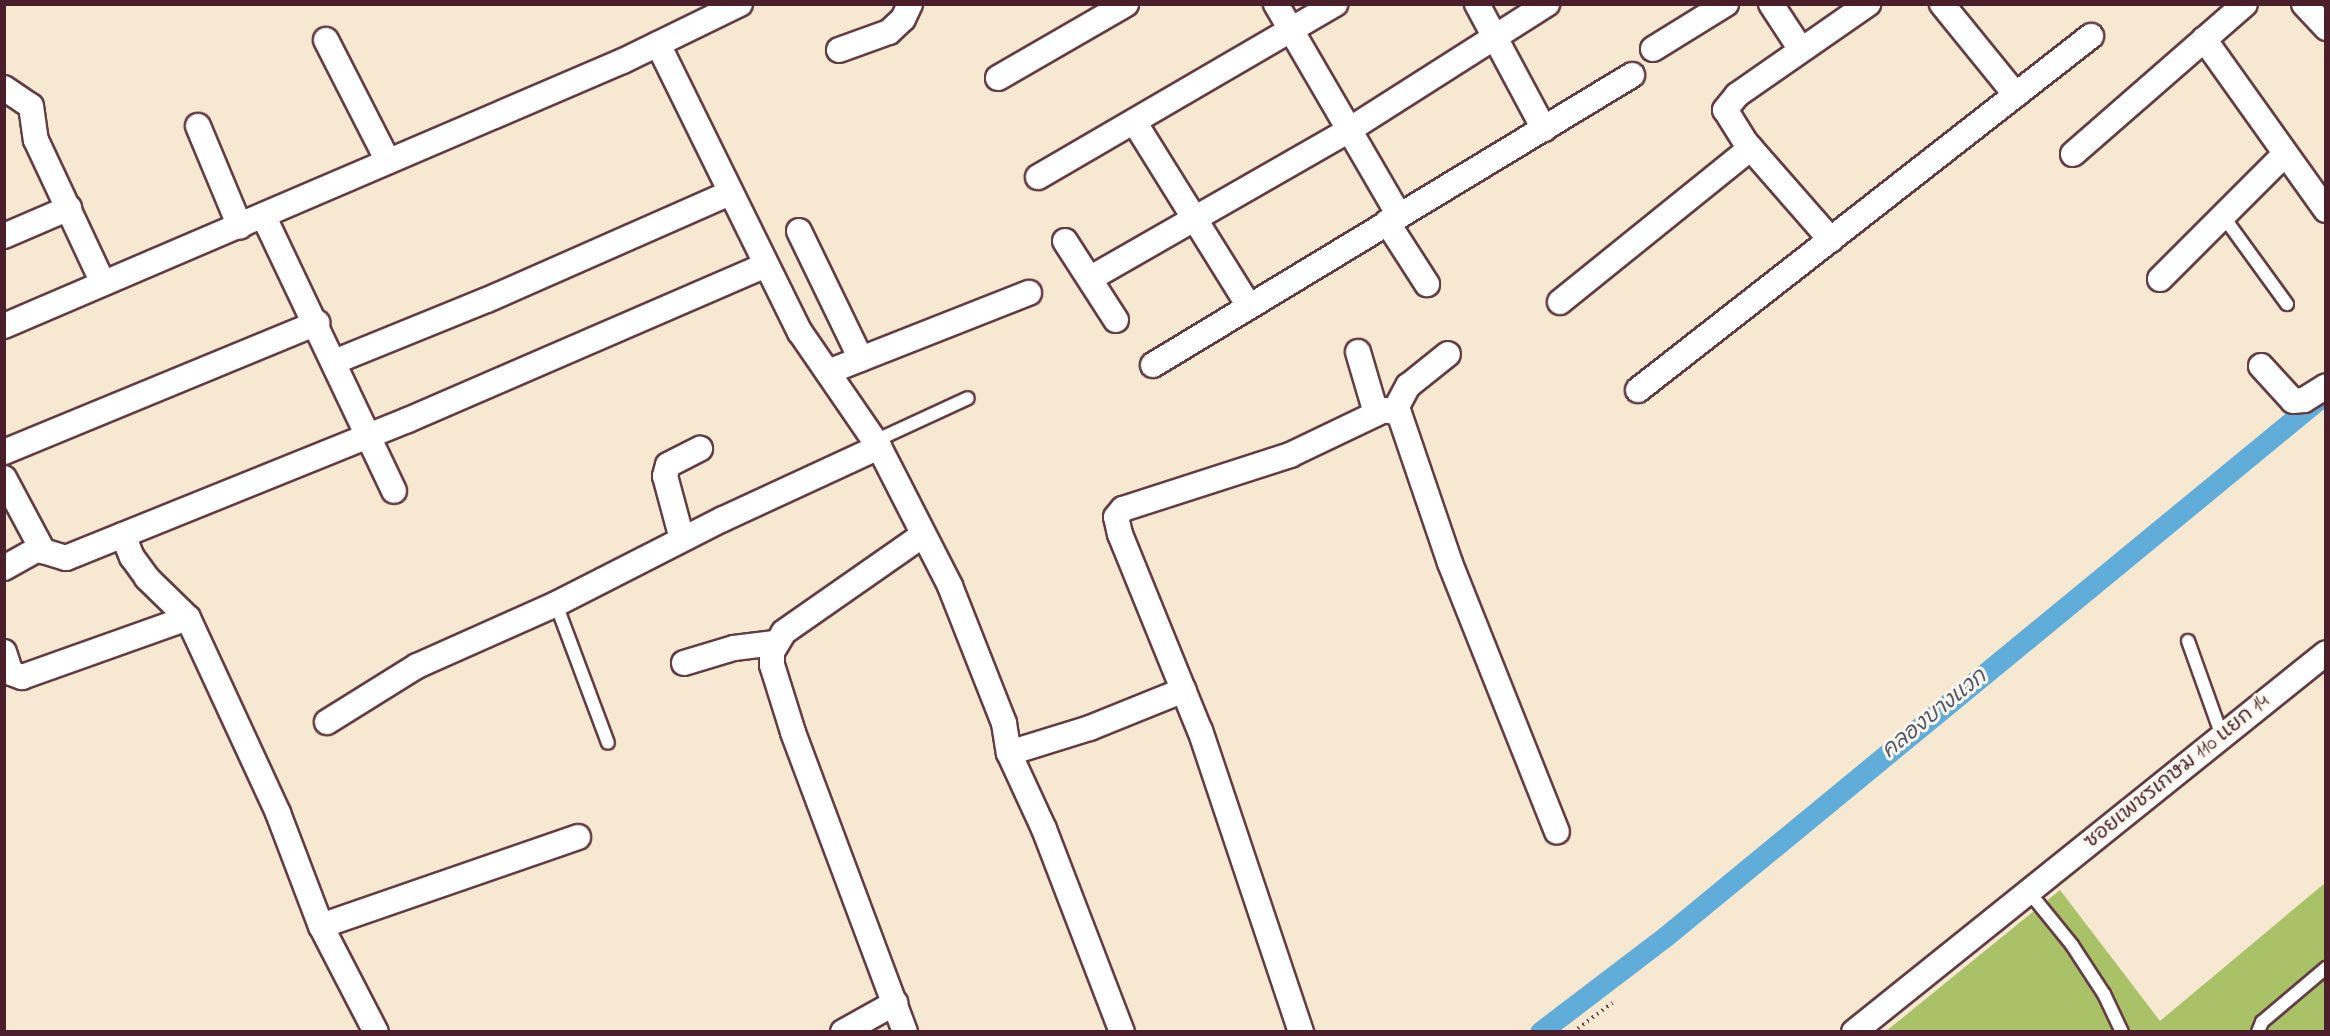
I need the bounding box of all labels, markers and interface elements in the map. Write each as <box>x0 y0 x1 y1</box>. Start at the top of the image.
water label: คลองบางแวก <box>1877 665 1993 765</box>
street label: ซอยเพชรเกษม 110 แยก 14 <box>2079 689 2275 855</box>

